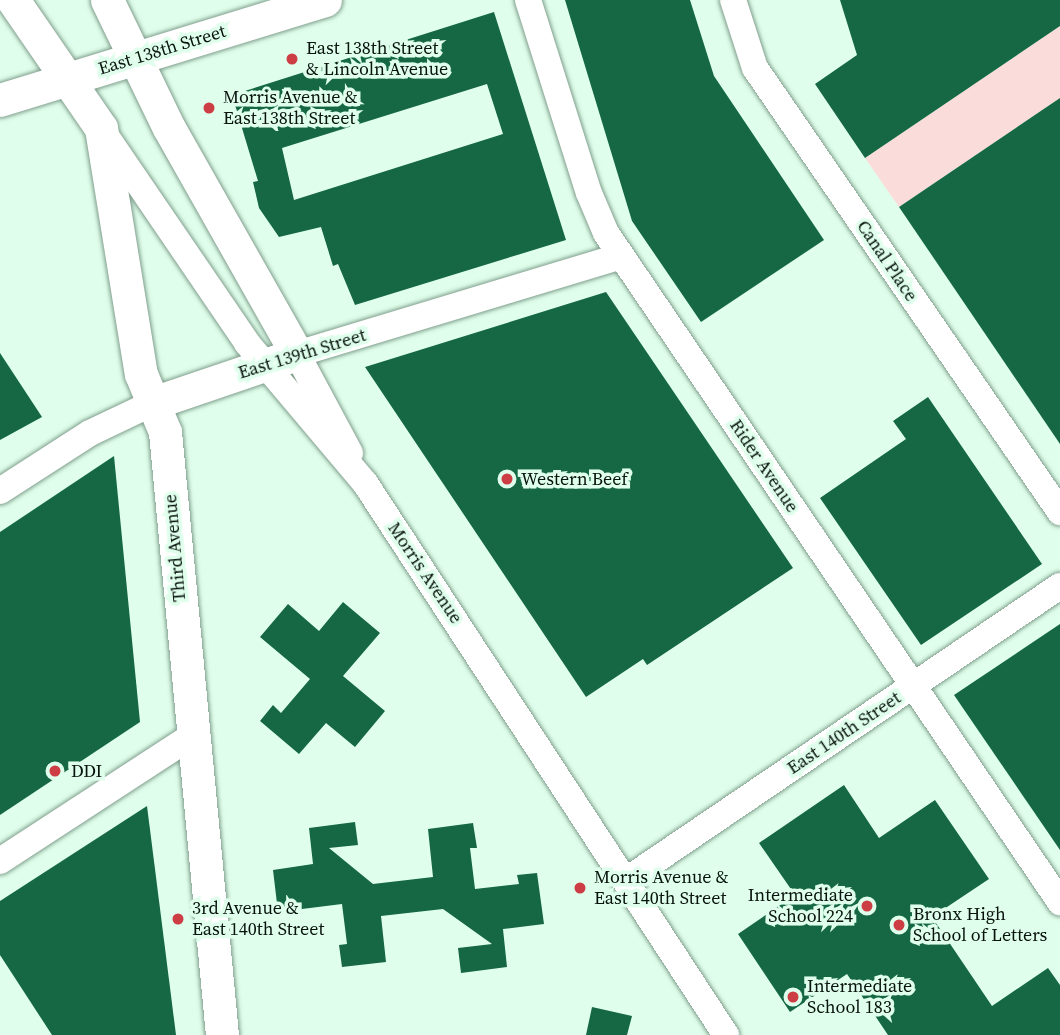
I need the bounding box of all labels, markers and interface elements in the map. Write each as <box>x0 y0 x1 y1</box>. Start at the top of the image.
street label: East 138th Street <box>96 20 228 80</box>
place label: East 138th Street & Lincoln Avenue <box>306 38 448 80</box>
marker: East 138th Street & Lincoln Avenue <box>284 51 300 67</box>
place label: Morris Avenue & East 138th Street <box>223 87 358 130</box>
marker: Morris Avenue & East 138th Street <box>201 100 217 116</box>
street label: Canal Place <box>852 216 922 306</box>
street label: East 139th Street <box>236 324 368 384</box>
street label: Rider Avenue <box>725 415 803 517</box>
place label: Western Beef <box>521 468 628 490</box>
marker: Western Beef <box>499 471 515 487</box>
street label: Third Avenue <box>160 493 190 603</box>
street label: Morris Avenue <box>383 518 467 628</box>
street label: East 140th Street <box>783 687 905 779</box>
place label: DDI <box>71 760 102 782</box>
marker: DDI <box>45 761 65 781</box>
place label: Morris Avenue & East 140th Street <box>594 867 729 910</box>
marker: Morris Avenue & East 140th Street <box>572 880 588 896</box>
place label: Intermediate School 224 <box>748 885 853 928</box>
place label: 3rd Avenue & East 140th Street <box>192 898 324 940</box>
marker: Intermediate School 224 <box>859 898 875 914</box>
place label: Bronx High School of Letters <box>913 904 1047 946</box>
marker: 3rd Avenue & East 140th Street <box>170 911 186 927</box>
marker: Bronx High School of Letters <box>891 917 907 933</box>
place label: Intermediate School 183 <box>807 976 912 1018</box>
marker: Intermediate School 183 <box>785 989 801 1005</box>

